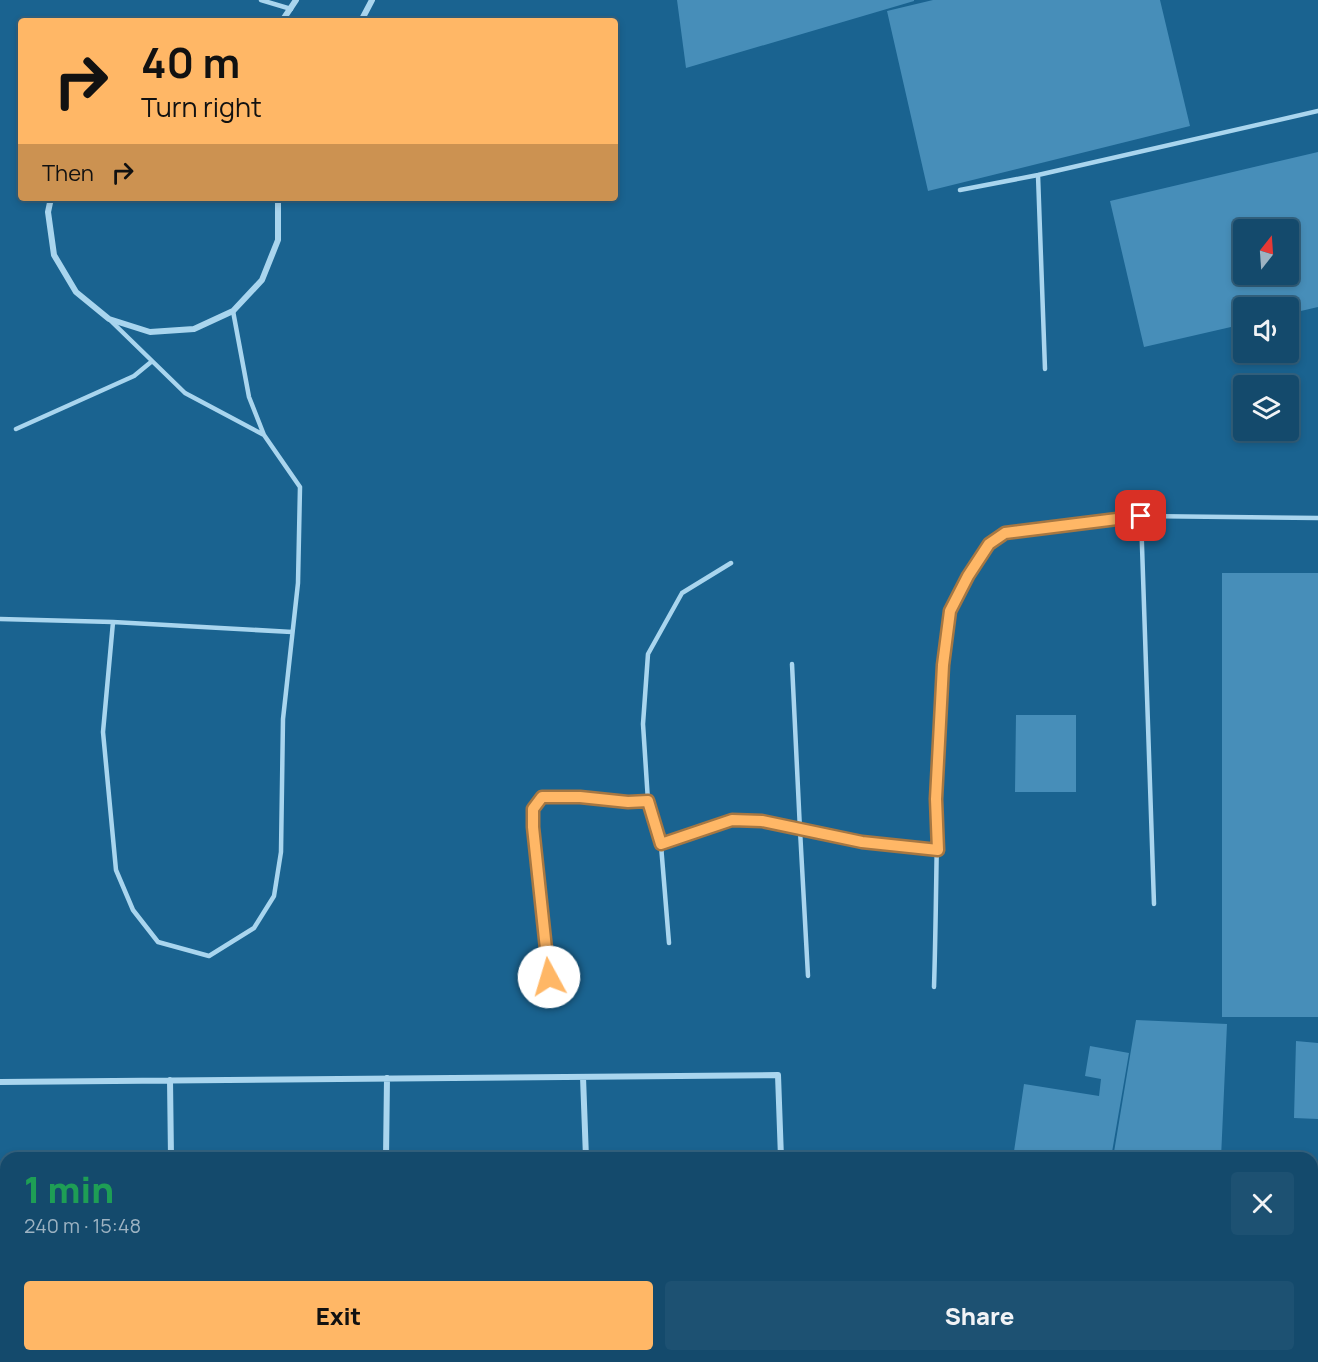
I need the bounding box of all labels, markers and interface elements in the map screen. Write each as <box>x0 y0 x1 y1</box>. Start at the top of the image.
text: 40 m <box>141 33 240 91</box>
icon: right <box>42 42 120 120</box>
text: Turn right <box>141 88 262 125</box>
icon: right <box>106 156 139 189</box>
text: Then <box>42 158 94 188</box>
north arrow <box>1233 219 1299 285</box>
map controls <box>1233 219 1299 441</box>
button: sound <box>1233 297 1299 363</box>
button: layers <box>1233 375 1299 441</box>
pin <box>1115 490 1166 541</box>
icon: arrive <box>1124 499 1157 532</box>
position arrow <box>517 945 581 1009</box>
text: 1 min <box>24 1165 114 1214</box>
button: close <box>1231 1172 1294 1235</box>
text: 240 m · 15:48 <box>24 1212 141 1239</box>
button: Exit <box>24 1281 653 1350</box>
button: Share <box>665 1281 1294 1350</box>

